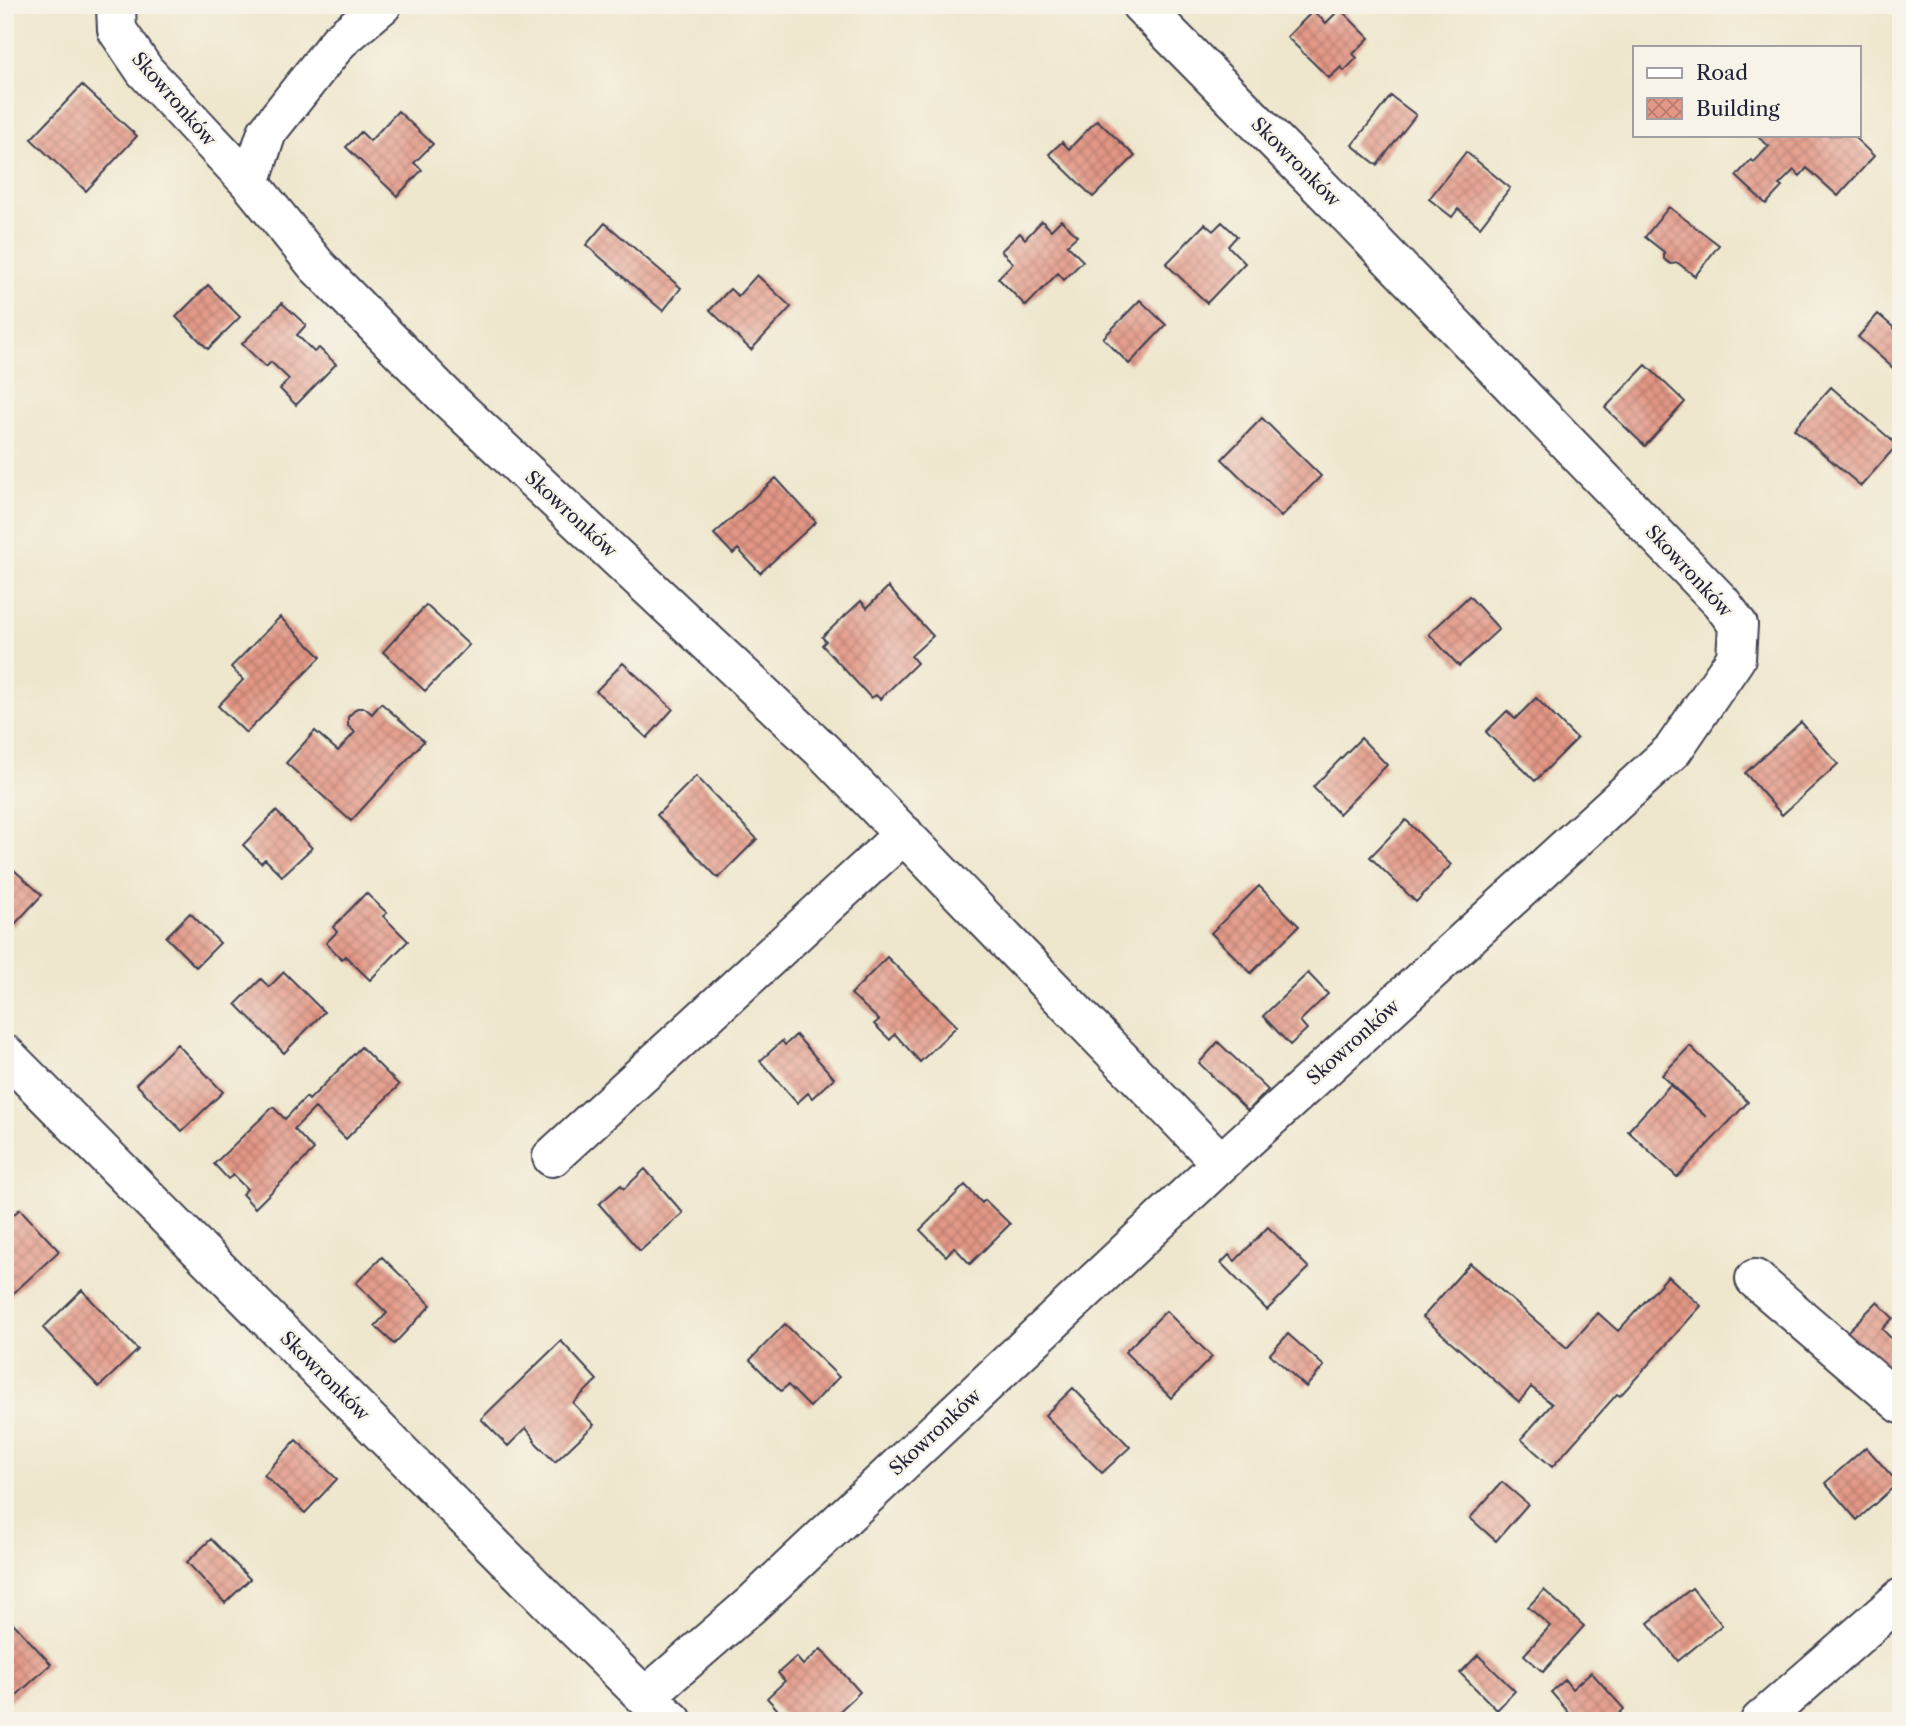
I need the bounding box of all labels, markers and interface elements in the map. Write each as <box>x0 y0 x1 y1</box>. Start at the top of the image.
legend <box>1633 46 1860 136</box>
street label: Skowronków <box>127 47 221 151</box>
text: Road <box>1696 60 1748 85</box>
text: Building <box>1696 96 1781 121</box>
street label: Skowronków <box>1247 113 1346 212</box>
street label: Skowronków <box>520 466 622 562</box>
street label: Skowronków <box>1641 520 1737 622</box>
street label: Skowronków <box>1302 994 1404 1090</box>
street label: Skowronków <box>276 1327 375 1426</box>
street label: Skowronków <box>884 1384 986 1480</box>

